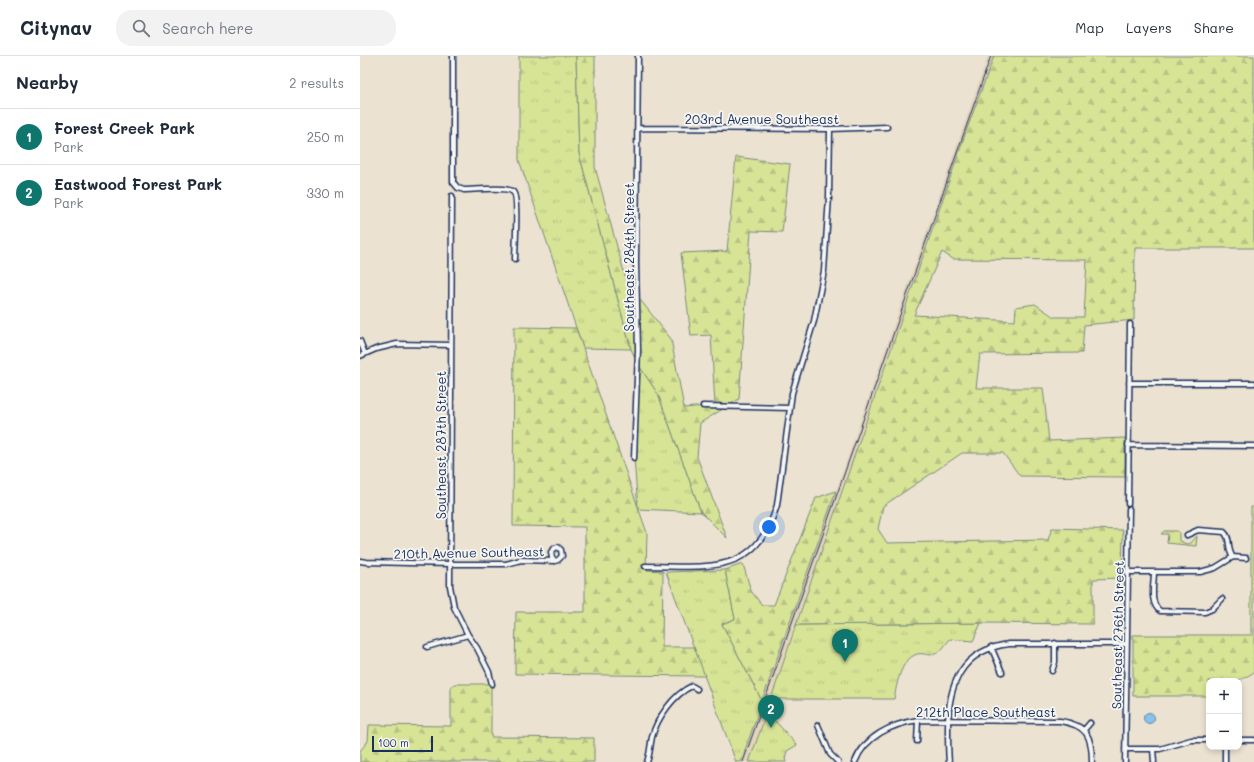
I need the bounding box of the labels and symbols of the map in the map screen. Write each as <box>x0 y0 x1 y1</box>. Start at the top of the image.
street label: 203rd Avenue Southeast <box>685 110 839 127</box>
street label: Southeast 284th Street <box>620 182 637 331</box>
street label: Southeast 287th Street <box>432 370 449 519</box>
your location <box>759 517 779 537</box>
street label: 210th Avenue Southeast <box>393 542 545 562</box>
street label: Southeast 276th Street <box>1107 560 1127 709</box>
pin: 1 <box>832 629 858 662</box>
pin: 2 <box>758 695 784 728</box>
street label: 212th Place Southeast <box>916 703 1056 720</box>
scale bar <box>372 734 433 753</box>

